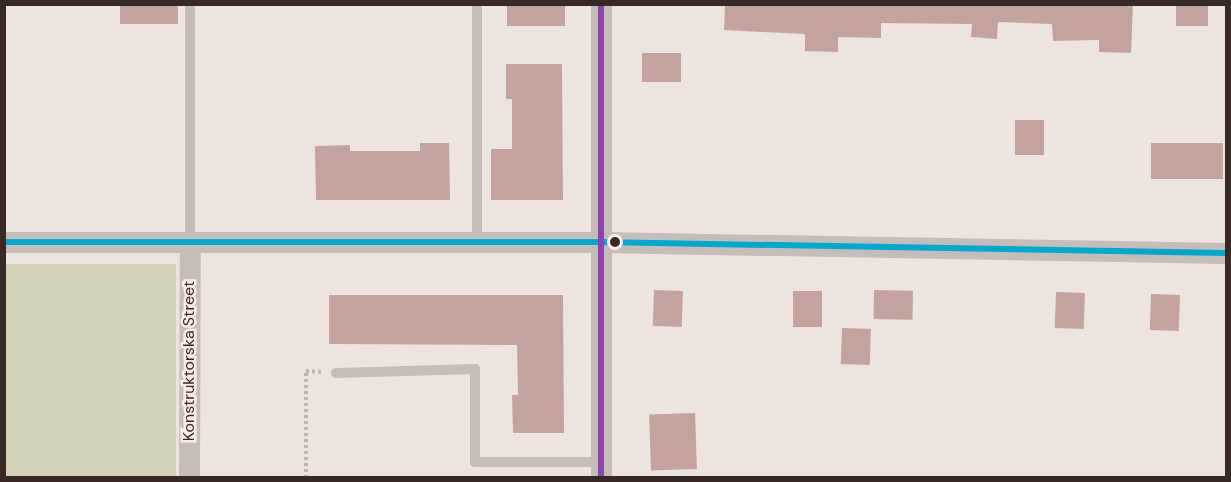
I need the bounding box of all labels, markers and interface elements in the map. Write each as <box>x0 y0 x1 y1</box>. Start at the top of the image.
unlabelled marker <box>609 236 621 248</box>
street label: Konstruktorska Street <box>179 281 199 441</box>

